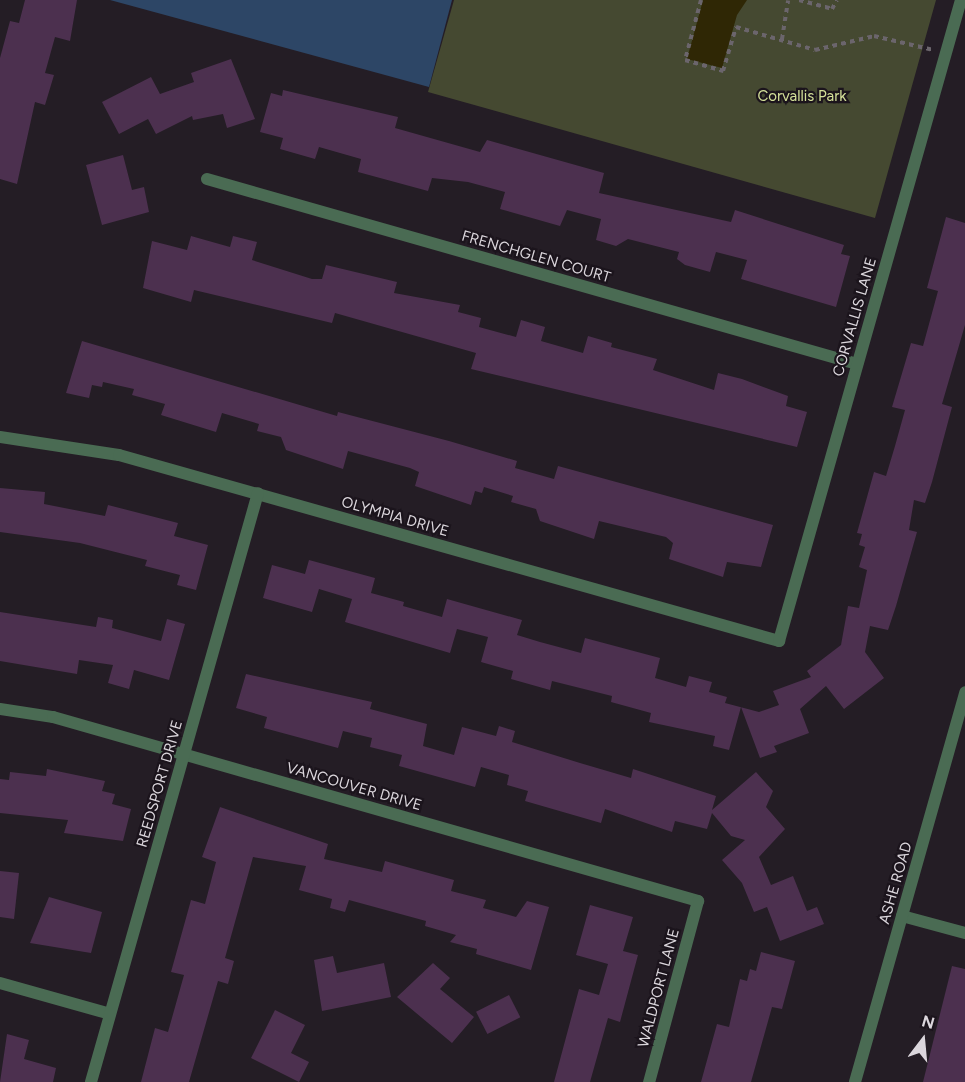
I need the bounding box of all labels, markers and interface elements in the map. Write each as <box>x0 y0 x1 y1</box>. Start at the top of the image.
park label: Corvallis Park <box>757 88 847 106</box>
street label: FRENCHGLEN COURT <box>459 227 613 287</box>
street label: CORVALLIS LANE <box>829 256 881 378</box>
street label: OLYMPIA DRIVE <box>339 493 451 541</box>
street label: REEDSPORT DRIVE <box>133 718 187 850</box>
street label: VANCOUVER DRIVE <box>284 759 424 815</box>
street label: ASHE ROAD <box>876 840 916 926</box>
street label: WALDPORT LANE <box>634 927 684 1049</box>
north arrow <box>893 1010 953 1070</box>
text: N <box>920 1011 937 1033</box>

